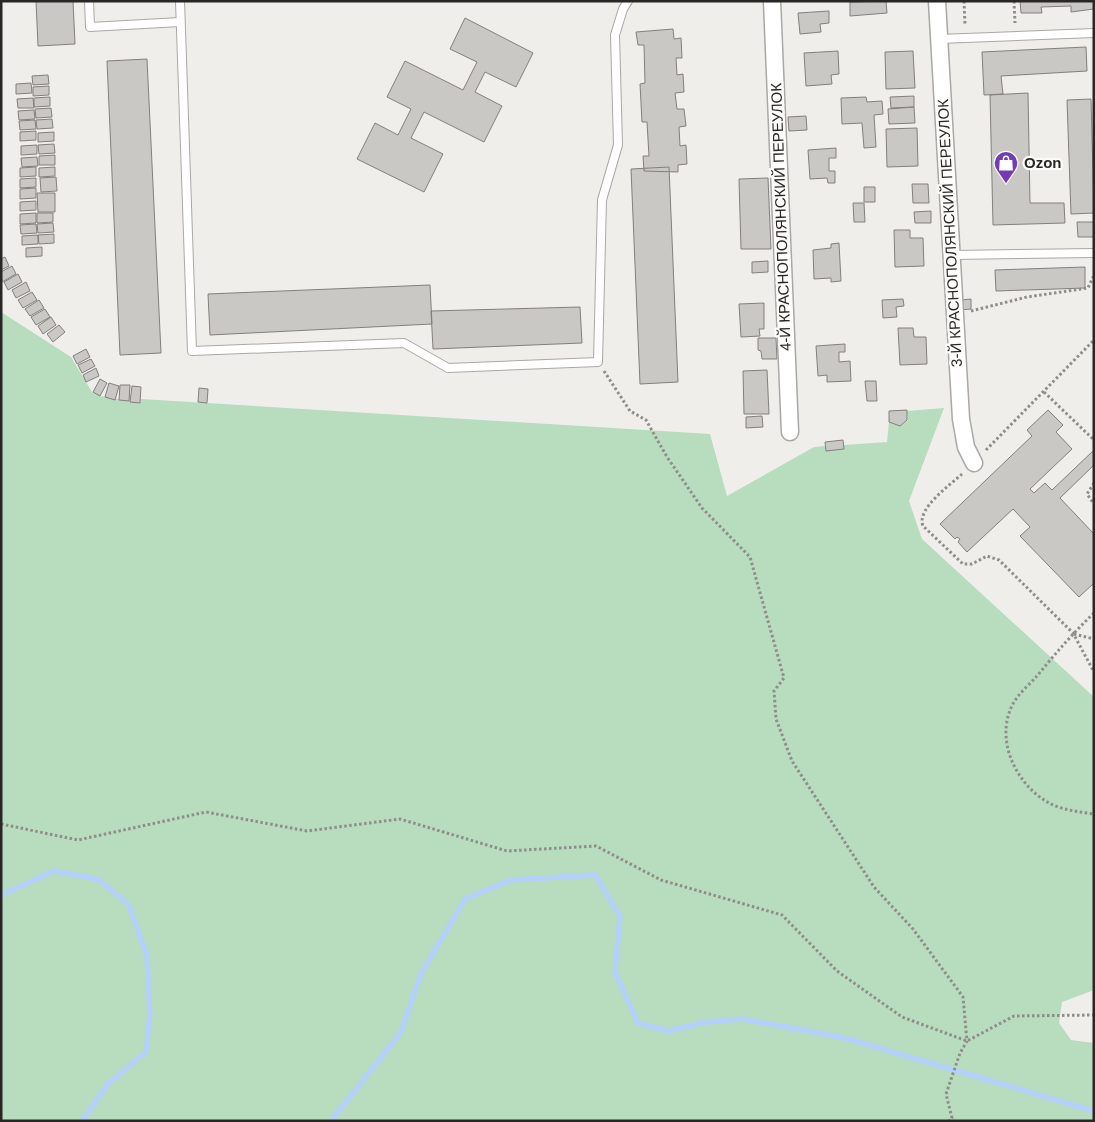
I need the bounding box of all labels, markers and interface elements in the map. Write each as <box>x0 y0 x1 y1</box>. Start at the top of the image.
street label: 4-Й КРАСНОПОЛЯНСКИЙ ПЕРЕУЛОК <box>767 82 794 351</box>
street label: 3-Й КРАСНОПОЛЯНСКИЙ ПЕРЕУЛОК <box>934 98 965 367</box>
shop icon: Ozon <box>993 150 1019 184</box>
place label: Ozon <box>1024 154 1062 171</box>

